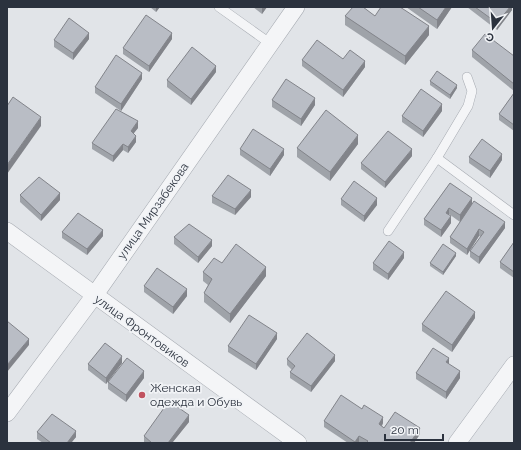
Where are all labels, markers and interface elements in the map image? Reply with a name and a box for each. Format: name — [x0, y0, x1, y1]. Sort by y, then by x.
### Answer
north arrow — [473, 8, 513, 48]
text: С — [484, 30, 496, 44]
street label: улица Мирзабекова — [114, 160, 192, 262]
street label: улица Фронтовиков — [92, 292, 192, 370]
place label: Женская одежда и Обувь — [150, 381, 242, 409]
marker: Женская одежда и Обувь — [137, 390, 147, 400]
scale bar — [385, 416, 443, 442]
text: 20 m — [391, 423, 419, 437]

